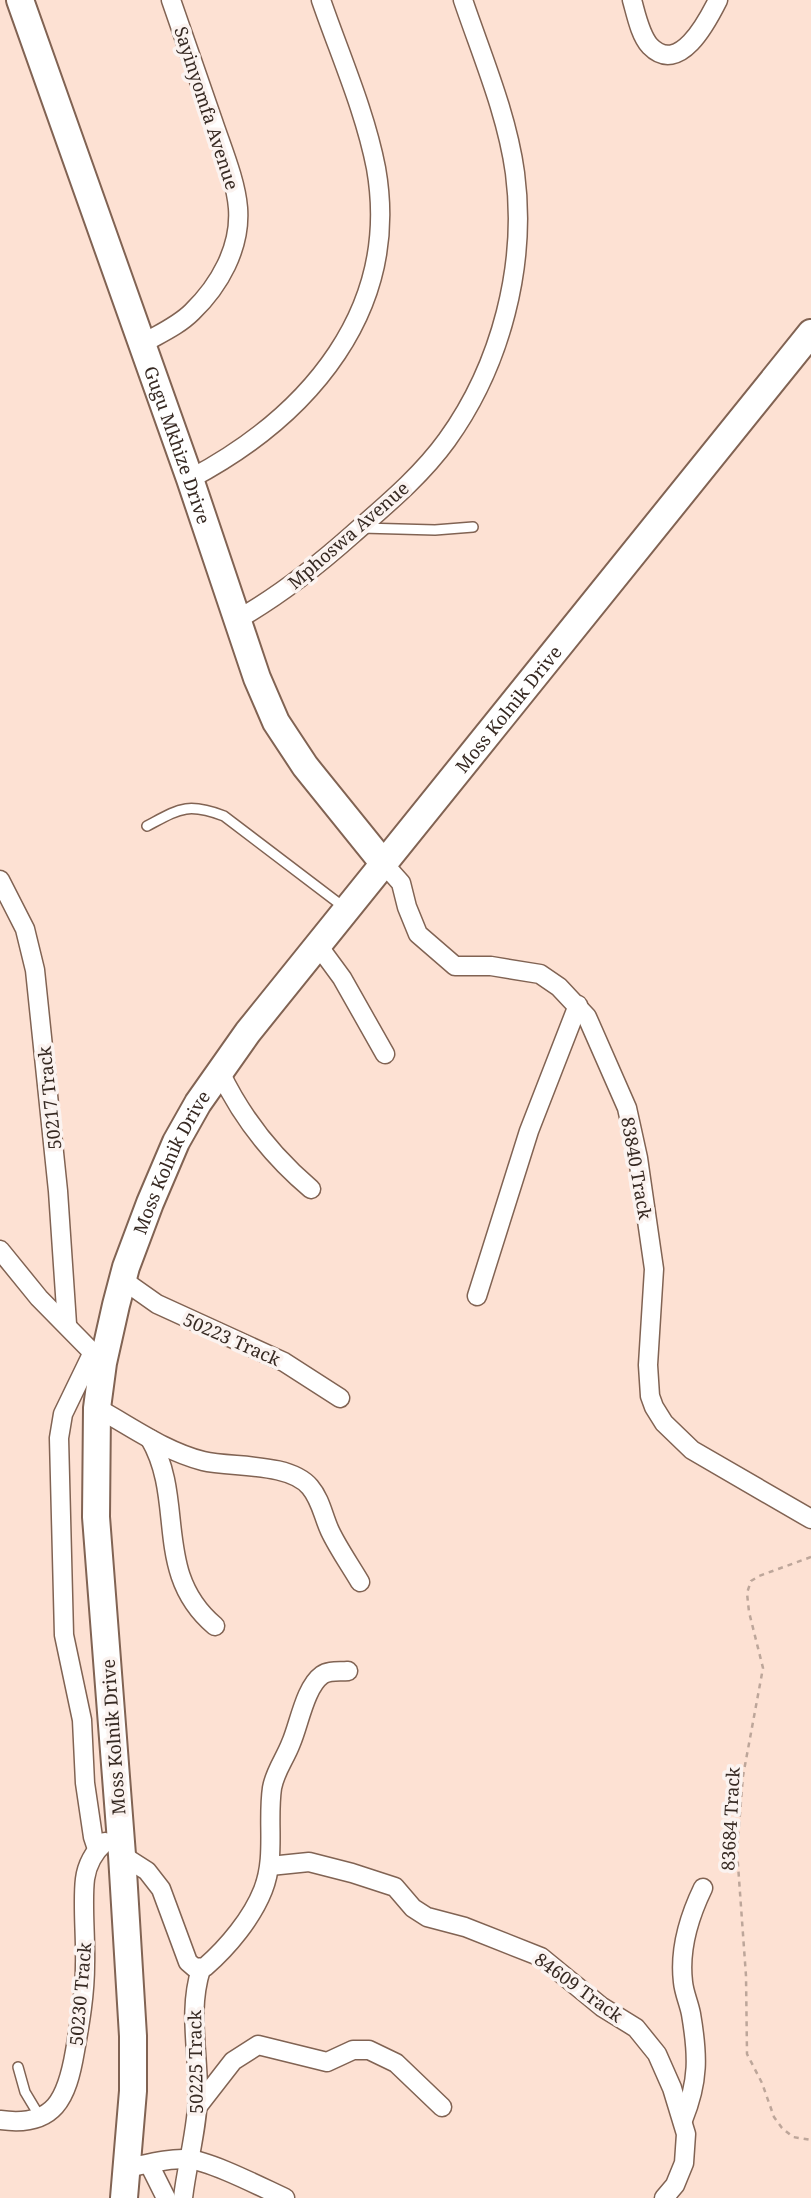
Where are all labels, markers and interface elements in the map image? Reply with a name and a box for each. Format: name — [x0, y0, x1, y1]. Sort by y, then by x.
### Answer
street label: Sayinyomfa Avenue — [169, 23, 245, 193]
street label: Gugu Mkhize Drive — [139, 363, 216, 527]
street label: Mphoswa Avenue — [283, 476, 413, 594]
street label: Moss Kolnik Drive — [450, 640, 567, 777]
street label: 50217 Track — [32, 1045, 66, 1151]
street label: Moss Kolnik Drive — [127, 1085, 215, 1238]
street label: 83840 Track — [616, 1115, 658, 1222]
street label: 50223 Track — [180, 1307, 285, 1371]
street label: Moss Kolnik Drive — [96, 1658, 130, 1816]
street label: 83684 Track — [715, 1766, 745, 1871]
street label: 50230 Track — [64, 1941, 97, 2047]
street label: 84609 Track — [530, 1947, 628, 2027]
street label: 50225 Track — [182, 2010, 208, 2114]

